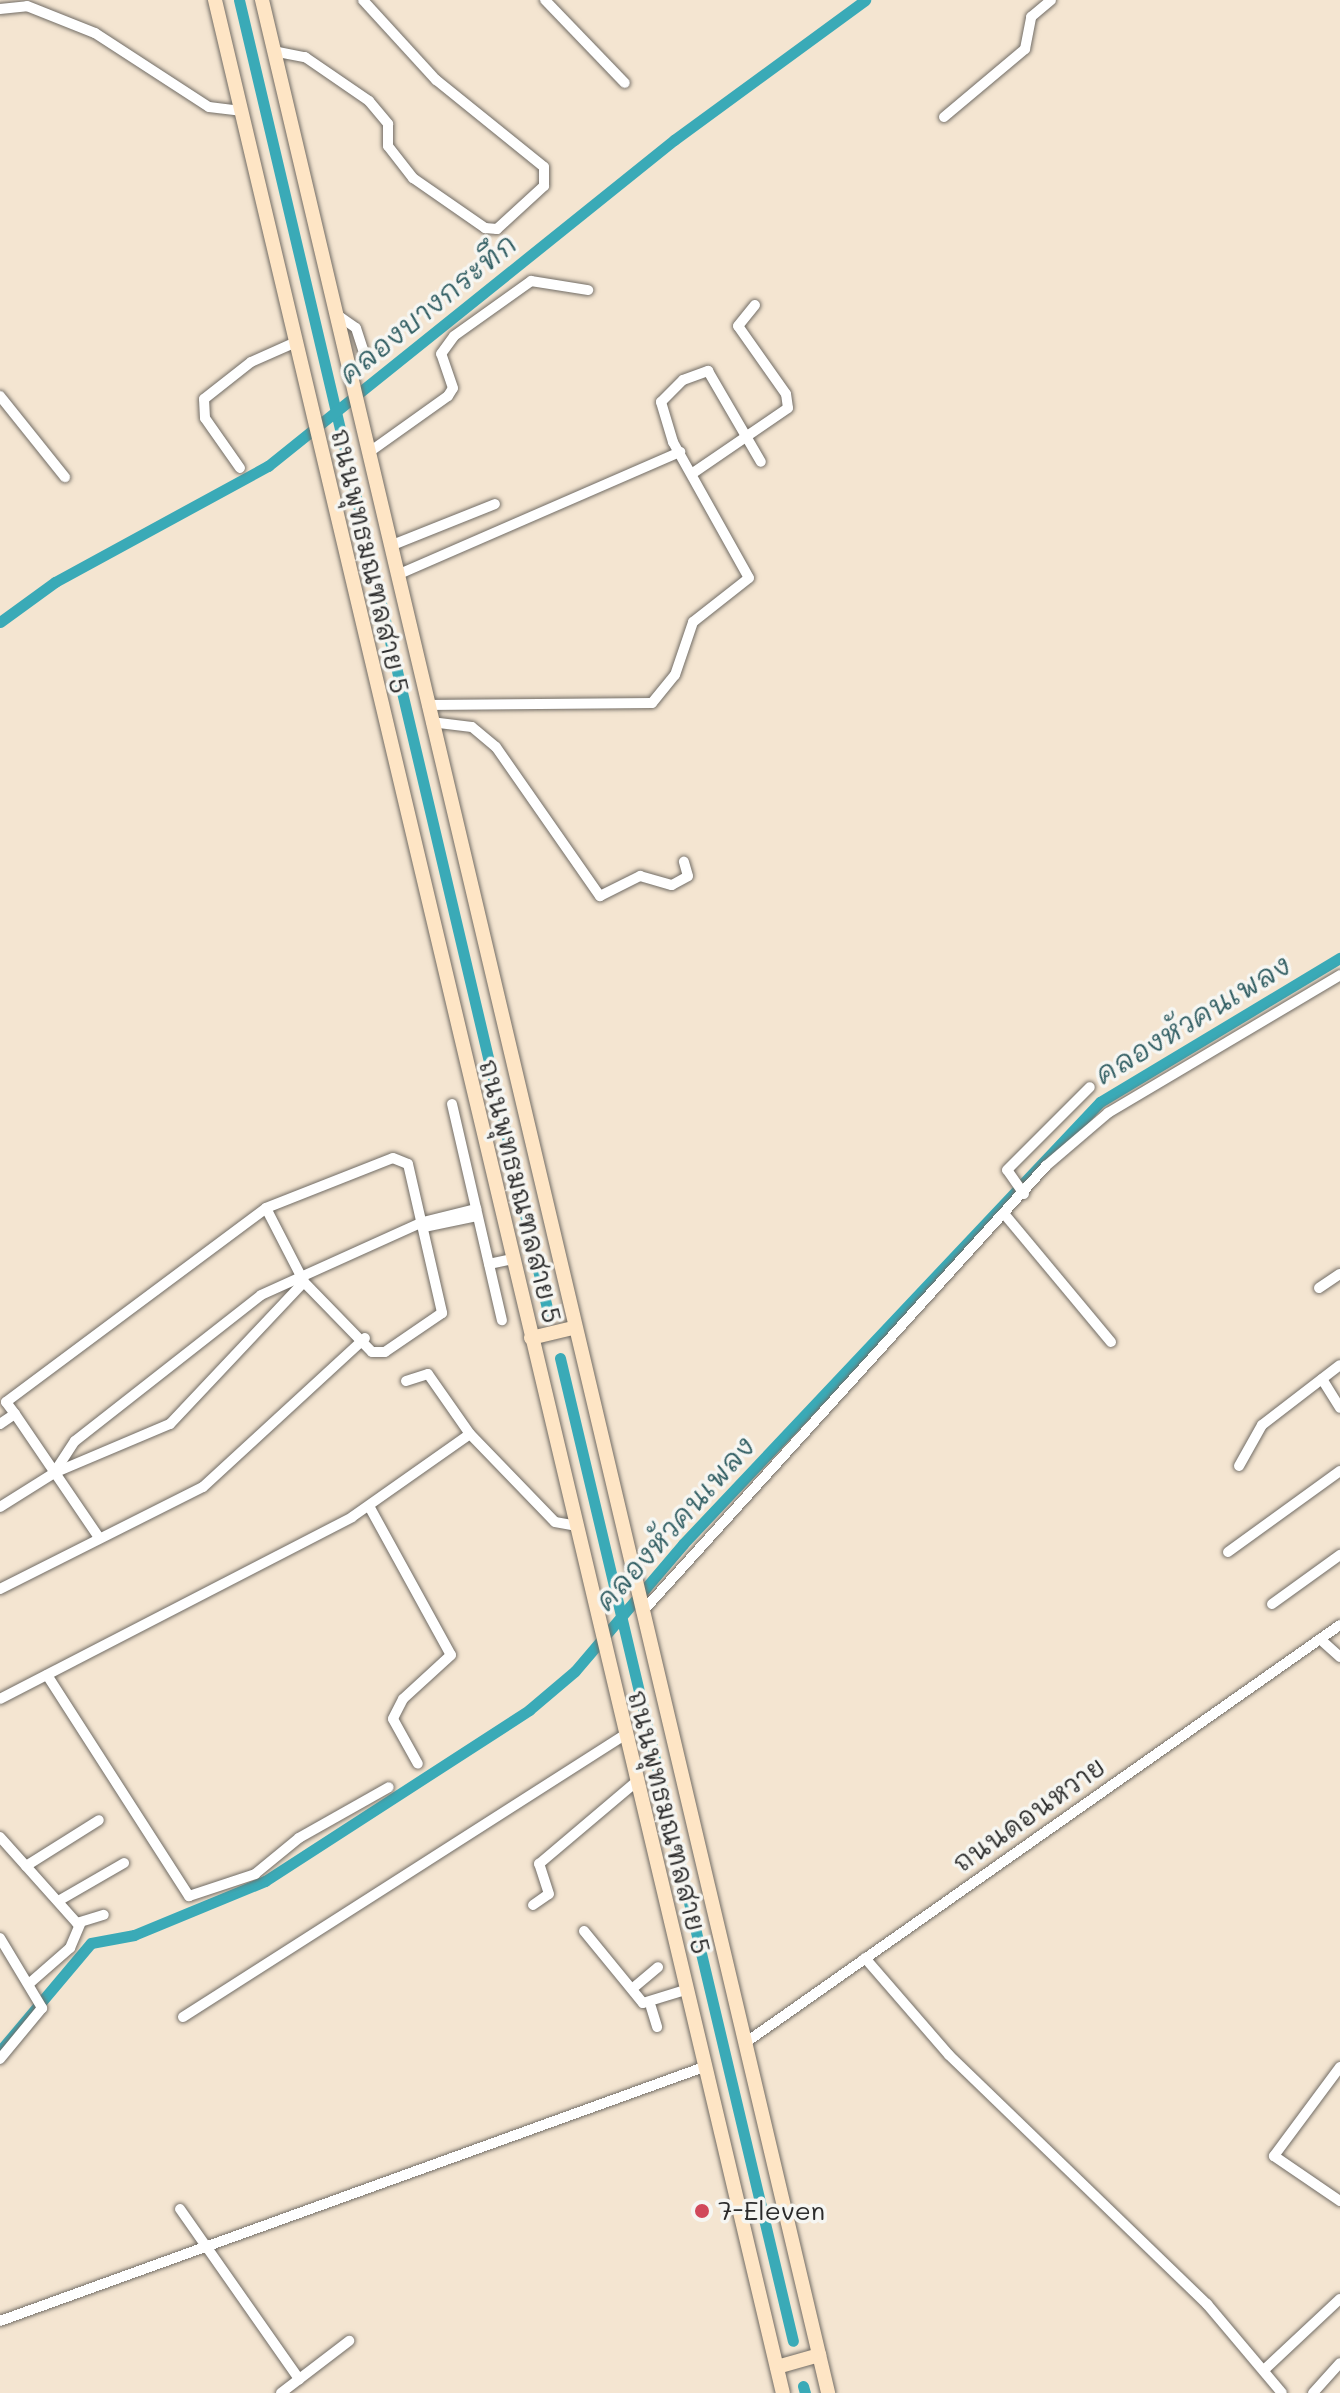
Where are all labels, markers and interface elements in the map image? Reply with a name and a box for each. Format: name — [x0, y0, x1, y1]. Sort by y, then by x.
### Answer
water label: คลองบางกระทึก — [331, 226, 523, 390]
street label: ถนนพุทธมณฑลสาย 5 — [324, 426, 416, 696]
water label: คลองหัวคนเพลง — [1088, 947, 1296, 1091]
street label: ถนนพุทธมณฑลสาย 5 — [472, 1056, 568, 1326]
water label: คลองหัวคนเพลง — [587, 1429, 761, 1617]
street label: ถนนพุทธมณฑลสาย 5 — [621, 1687, 717, 1957]
street label: ถนนดอนหวาย — [947, 1751, 1111, 1879]
place label: 7-Eleven — [718, 2195, 825, 2227]
marker: 7-Eleven — [693, 2202, 711, 2220]

